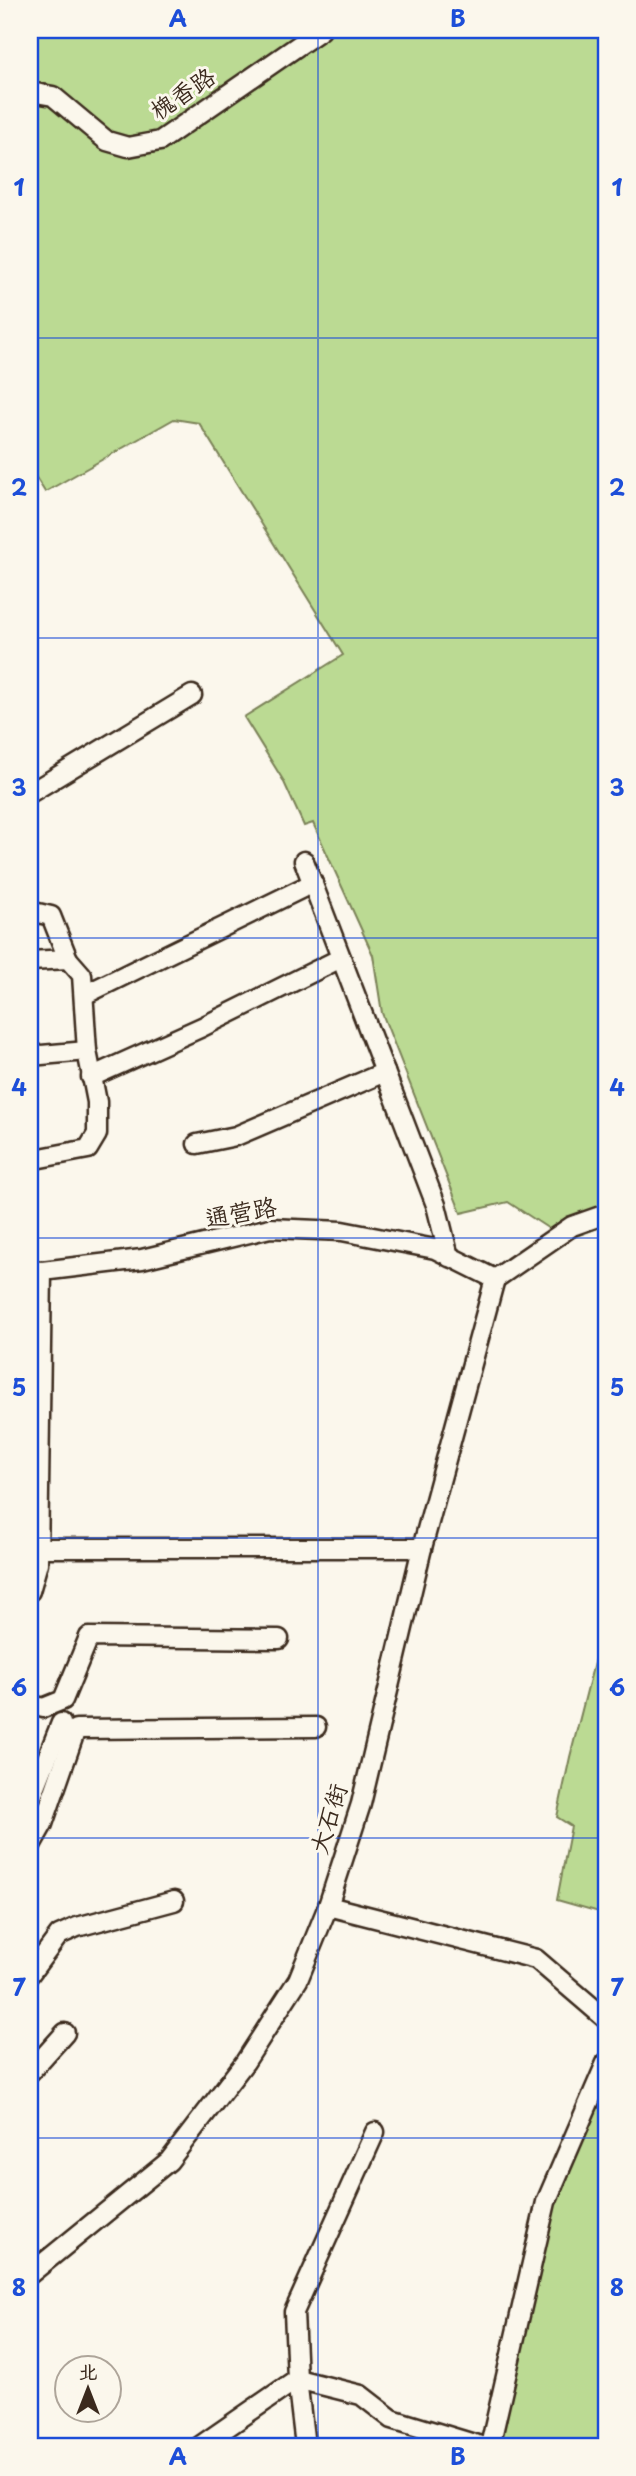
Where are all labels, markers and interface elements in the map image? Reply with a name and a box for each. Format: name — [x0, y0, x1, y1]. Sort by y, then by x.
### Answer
text: A — [169, 0, 187, 35]
text: B — [450, 0, 466, 35]
street label: 槐香路 — [142, 57, 222, 127]
text: 1 — [14, 169, 25, 204]
text: 1 — [612, 169, 623, 204]
text: 2 — [11, 469, 27, 504]
text: 2 — [609, 469, 625, 504]
text: 3 — [11, 769, 27, 804]
text: 3 — [609, 769, 625, 804]
text: 4 — [11, 1069, 27, 1104]
text: 4 — [609, 1069, 625, 1104]
street label: 通营路 — [202, 1187, 279, 1235]
text: 5 — [12, 1369, 26, 1404]
text: 5 — [610, 1369, 624, 1404]
text: 6 — [11, 1669, 27, 1704]
text: 6 — [609, 1669, 625, 1704]
street label: 大石街 — [299, 1779, 355, 1858]
text: 7 — [12, 1969, 26, 2004]
text: 7 — [610, 1969, 624, 2004]
text: 8 — [12, 2269, 26, 2304]
text: 8 — [610, 2269, 624, 2304]
north arrow — [52, 2354, 122, 2424]
text: 北 — [78, 2357, 98, 2385]
text: A — [169, 2438, 187, 2473]
text: B — [450, 2438, 466, 2473]

